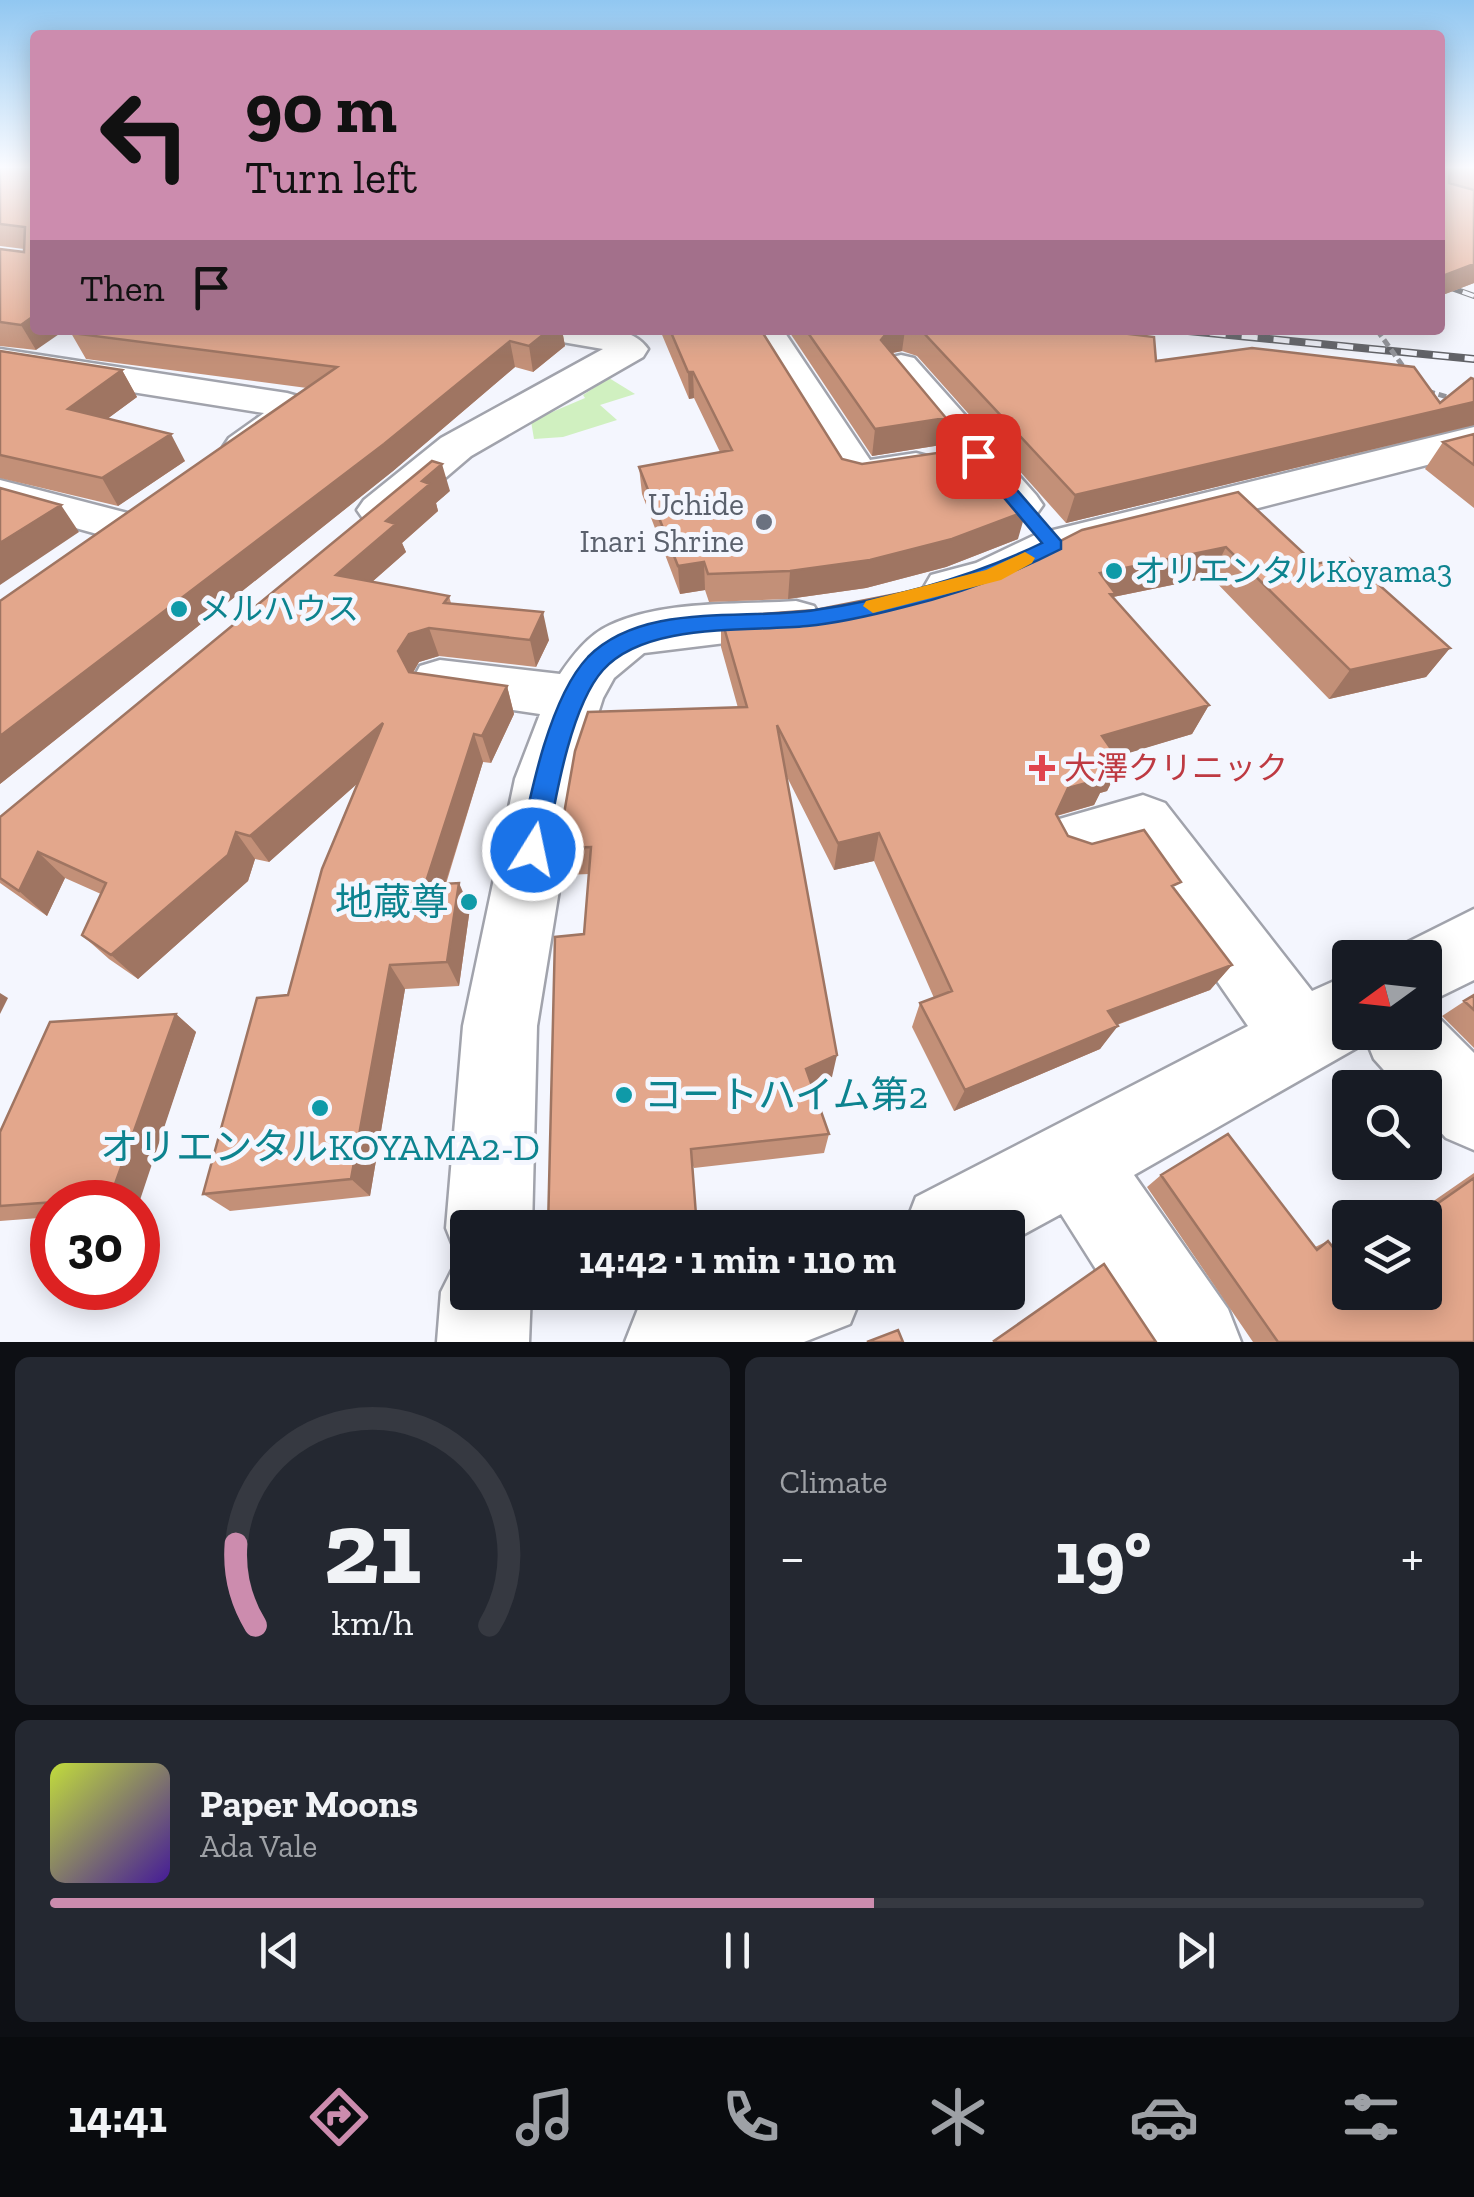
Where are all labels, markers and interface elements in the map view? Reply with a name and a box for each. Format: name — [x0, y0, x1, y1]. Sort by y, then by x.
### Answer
text: 90 m — [245, 66, 397, 150]
icon: left — [80, 70, 210, 200]
text: Turn left — [245, 151, 417, 205]
icon: arrive — [184, 260, 239, 315]
text: Then — [80, 265, 164, 311]
pin — [936, 414, 1021, 499]
icon: arrive — [951, 429, 1006, 484]
place label: Uchide Inari Shrine — [579, 485, 744, 560]
marker: Uchide Inari Shrine — [753, 511, 775, 533]
place label: オリエンタルKoyama3 — [1134, 552, 1452, 590]
marker: オリエンタルKoyama3 — [1103, 560, 1125, 582]
place label: メルハウス — [199, 590, 359, 628]
marker: メルハウス — [168, 598, 190, 620]
place label: 大澤クリニック — [1064, 749, 1288, 787]
marker: 大澤クリニック — [1029, 755, 1055, 781]
position arrow — [481, 798, 585, 902]
place label: 地蔵尊 — [335, 879, 449, 925]
marker: 地蔵尊 — [458, 891, 480, 913]
north arrow — [1332, 940, 1442, 1050]
map controls — [1332, 940, 1442, 1310]
button: search — [1332, 1070, 1442, 1180]
place label: コートハイム第2 — [644, 1072, 928, 1118]
marker: コートハイム第2 — [613, 1084, 635, 1106]
marker: オリエンタルKOYAMA2-D — [309, 1097, 331, 1119]
place label: オリエンタルKOYAMA2-D — [100, 1124, 540, 1170]
speed limit sign: 30 — [30, 1180, 160, 1310]
button: layers — [1332, 1200, 1442, 1310]
text: 14:42 · 1 min · 110 m — [579, 1237, 896, 1283]
text: Climate — [780, 1463, 888, 1501]
text: 21 — [323, 1485, 421, 1610]
text: 19° — [1055, 1512, 1151, 1602]
text: − — [780, 1524, 805, 1590]
text: + — [1401, 1524, 1424, 1590]
text: km/h — [331, 1601, 413, 1644]
text: Paper Moons — [200, 1781, 418, 1827]
text: Ada Vale — [200, 1827, 317, 1865]
icon: previous — [252, 1923, 307, 1978]
icon: pause — [710, 1923, 765, 1978]
icon: next — [1168, 1923, 1223, 1978]
icon: directions — [304, 2082, 374, 2152]
icon: music — [510, 2082, 580, 2152]
icon: phone — [716, 2082, 786, 2152]
icon: climate — [923, 2082, 993, 2152]
icon: car — [1129, 2082, 1199, 2152]
icon: filters — [1336, 2082, 1406, 2152]
text: 14:41 — [68, 2090, 167, 2144]

